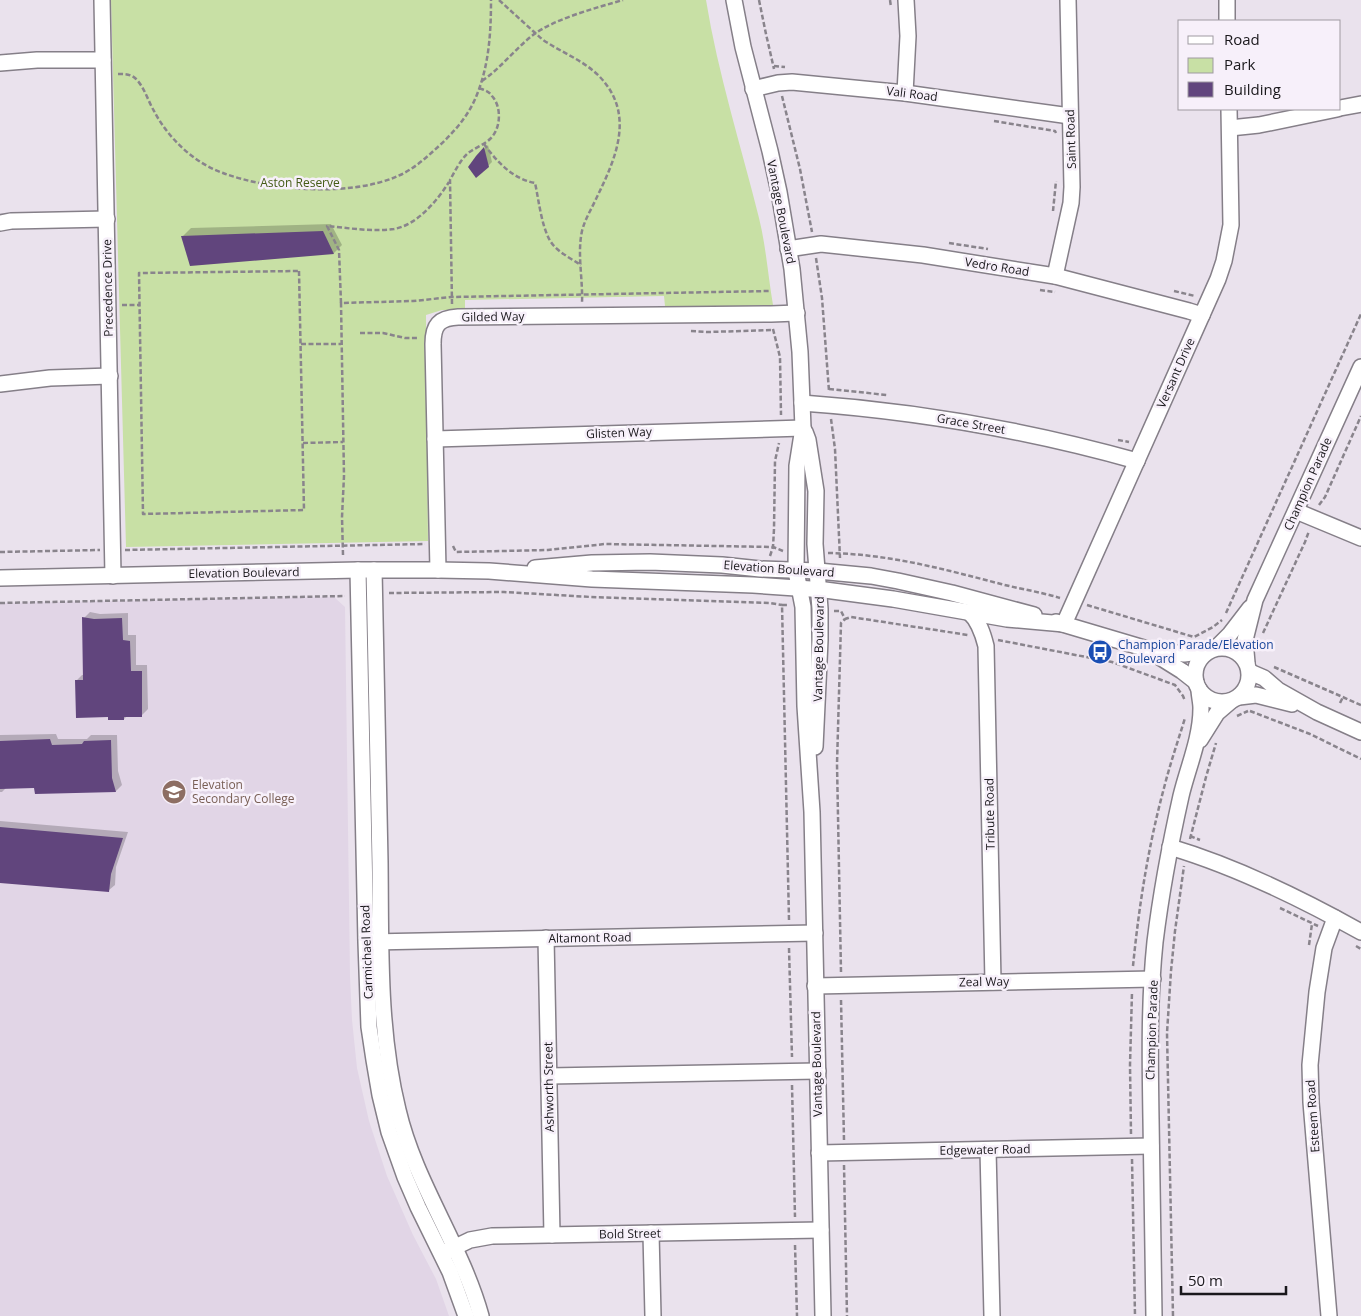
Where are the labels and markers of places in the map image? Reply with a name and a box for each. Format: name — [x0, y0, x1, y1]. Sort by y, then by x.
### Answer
place label: Champion Parade/Elevation Boulevard — [1118, 636, 1274, 667]
bus stop icon: Champion Parade/Elevation Boulevard — [1087, 639, 1113, 665]
place label: Elevation Secondary College — [192, 776, 295, 807]
school or university icon: Elevation Secondary College — [161, 779, 187, 805]

